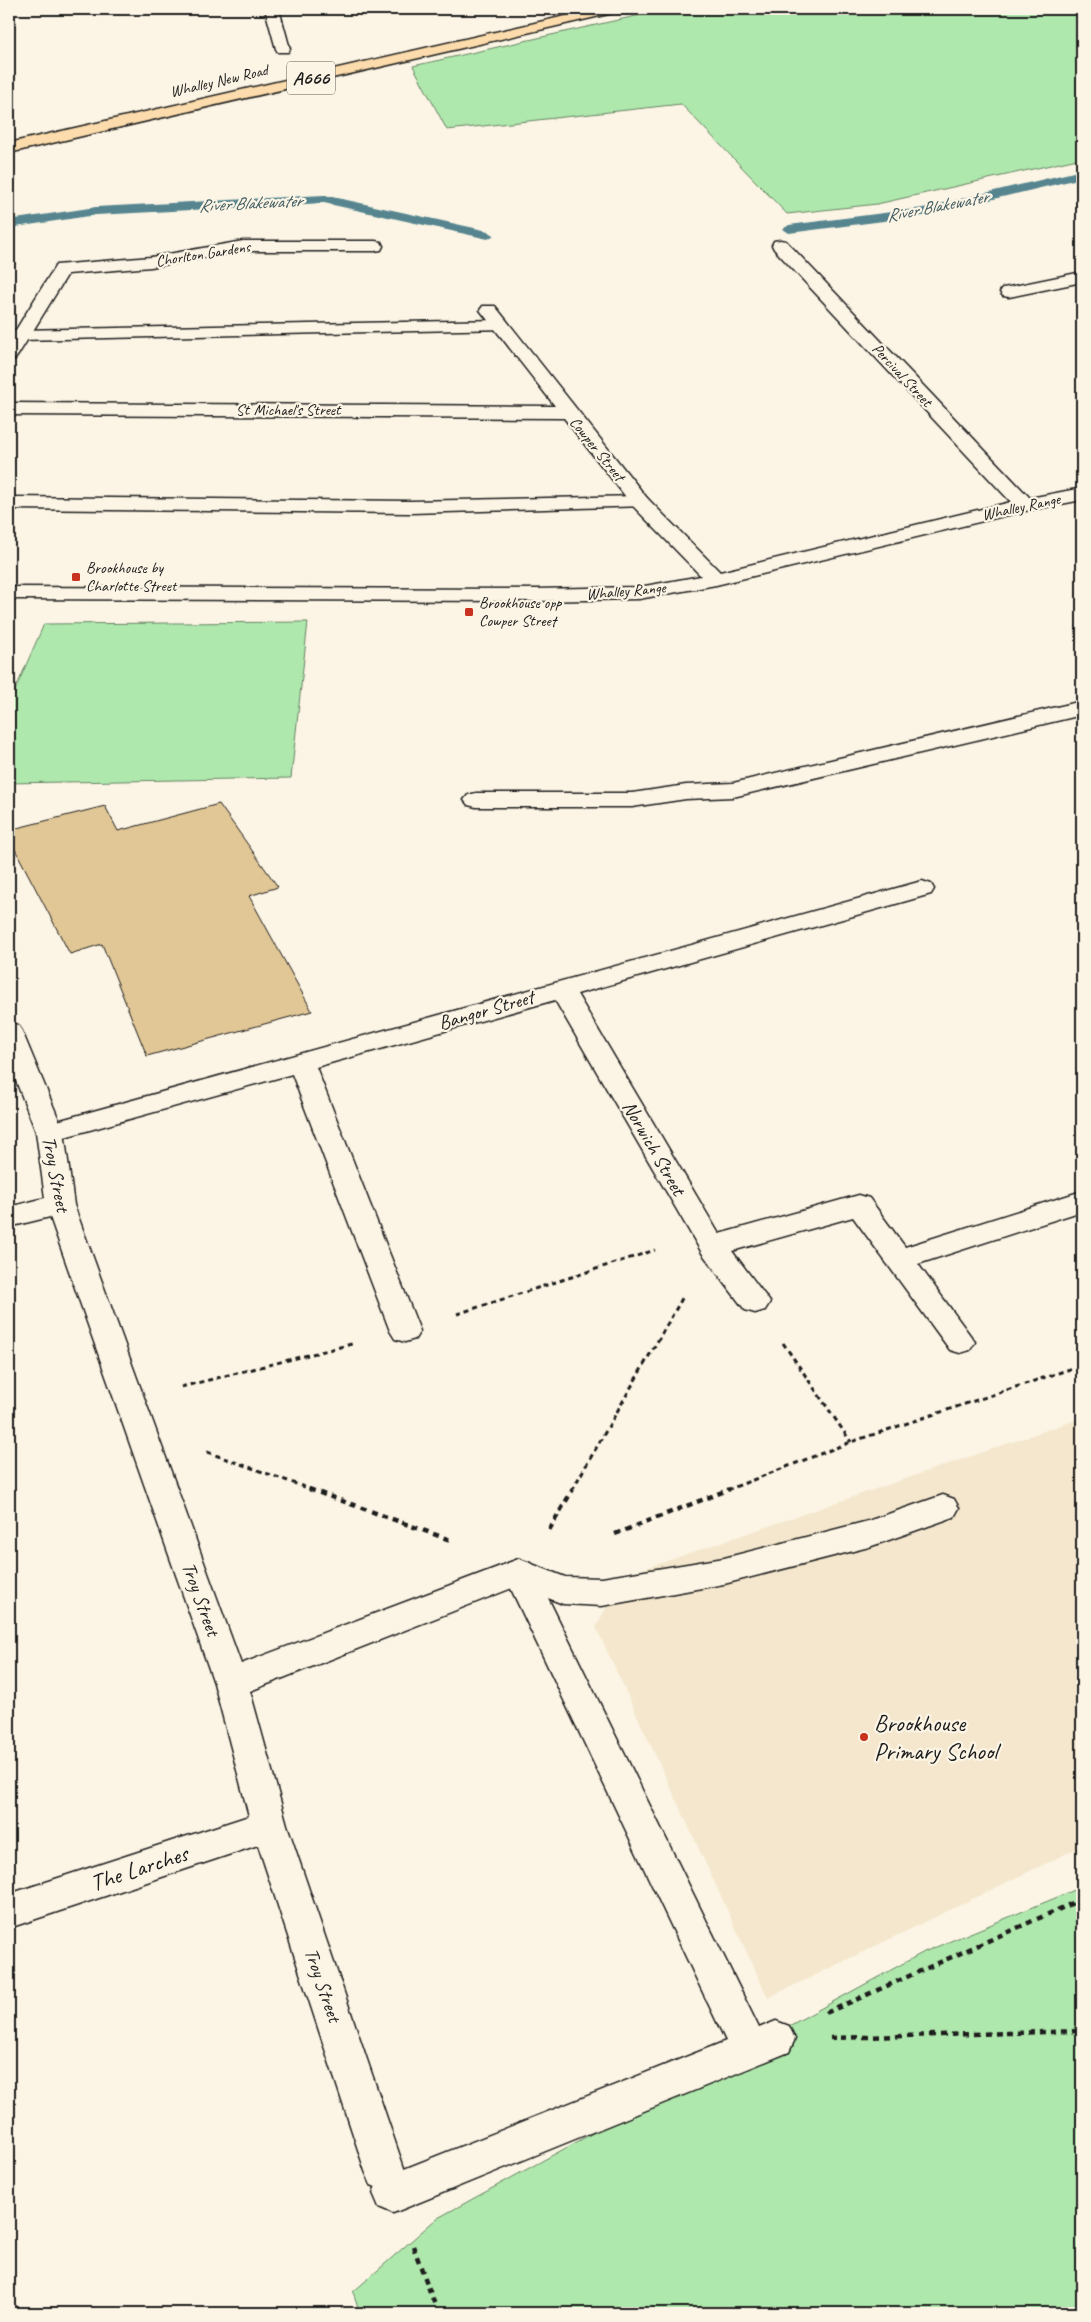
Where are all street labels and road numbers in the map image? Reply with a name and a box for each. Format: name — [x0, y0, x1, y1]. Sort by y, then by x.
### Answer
street label: Whalley New Road — [168, 59, 272, 102]
road number: A666 — [287, 62, 335, 94]
street label: Chorlton Gardens — [154, 236, 253, 271]
street label: Percival Street — [868, 339, 938, 412]
street label: St Michael's Street — [236, 400, 342, 420]
street label: Cowper Street — [565, 413, 631, 487]
street label: Whalley Range — [980, 489, 1064, 525]
street label: Whalley Range — [586, 577, 668, 604]
street label: Bangor Street — [435, 984, 540, 1036]
street label: Norwich Street — [617, 1096, 692, 1202]
street label: Troy Street — [36, 1134, 76, 1216]
street label: Troy Street — [176, 1559, 227, 1642]
street label: The Larches — [86, 1838, 193, 1898]
street label: Troy Street — [299, 1945, 348, 2028]

